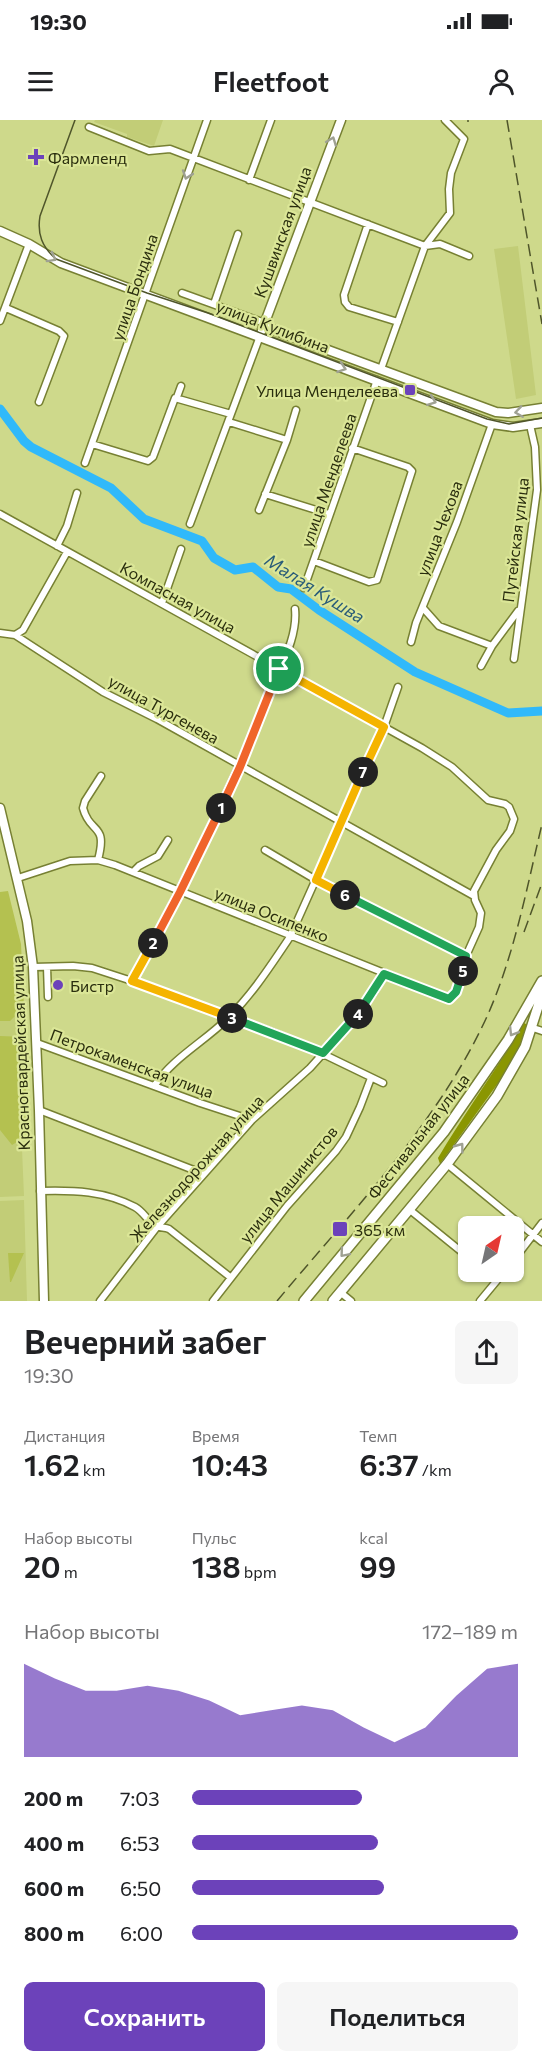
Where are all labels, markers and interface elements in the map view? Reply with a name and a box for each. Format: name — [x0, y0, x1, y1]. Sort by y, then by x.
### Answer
text: 19:30 — [30, 8, 87, 35]
icon: menu — [24, 65, 57, 98]
text: Fleetfoot — [213, 65, 329, 98]
icon: person — [485, 65, 518, 98]
one-way arrow — [325, 136, 337, 147]
place label: Фармленд — [48, 148, 127, 167]
marker: Фармленд — [29, 150, 43, 164]
street label: Кушвинская улица — [249, 164, 315, 300]
one-way arrow — [182, 169, 195, 180]
street label: улица Бондина — [107, 231, 161, 343]
one-way arrow — [45, 251, 56, 262]
street label: улица Кулибина — [214, 296, 332, 356]
one-way arrow — [336, 360, 347, 373]
place label: Улица Менделеева — [256, 381, 398, 400]
marker: Улица Менделеева — [403, 383, 417, 397]
one-way arrow — [426, 394, 437, 406]
one-way arrow — [515, 405, 524, 417]
street label: улица Менделеева — [296, 411, 360, 549]
street label: Путейская улица — [498, 477, 532, 603]
street label: улица Чехова — [412, 478, 466, 578]
water label: Малая Кушва — [261, 549, 369, 627]
street label: Компасная улица — [117, 557, 239, 637]
pin — [253, 643, 304, 694]
icon: arrive — [262, 652, 295, 685]
street label: улица Тургенева — [105, 671, 223, 747]
pin: 7 — [348, 757, 378, 787]
text: 7 — [359, 762, 367, 781]
pin: 1 — [206, 793, 236, 823]
text: 1 — [217, 798, 225, 817]
pin: 6 — [330, 880, 360, 910]
street label: улица Осипенко — [212, 882, 332, 946]
text: 6 — [340, 885, 350, 904]
pin: 2 — [138, 928, 168, 958]
text: 2 — [148, 933, 158, 952]
street label: Красногвардейская улица — [7, 955, 33, 1151]
pin: 5 — [448, 956, 478, 986]
text: 5 — [458, 961, 468, 980]
place label: Бистр — [70, 976, 114, 995]
marker: Бистр — [51, 978, 65, 992]
pin: 4 — [343, 999, 373, 1029]
pin: 3 — [217, 1003, 247, 1033]
text: 4 — [353, 1004, 363, 1023]
text: 3 — [227, 1008, 237, 1027]
street label: Петрокаменская улица — [48, 1025, 216, 1101]
one-way arrow — [509, 1025, 520, 1036]
street label: Фестивальная улица — [363, 1070, 473, 1202]
street label: Железнодорожная улица — [125, 1091, 267, 1245]
street label: улица Машинистов — [235, 1122, 341, 1246]
one-way arrow — [452, 1143, 463, 1154]
north arrow — [458, 1216, 524, 1282]
map controls — [458, 1216, 524, 1282]
marker: 365 км — [331, 1220, 349, 1238]
place label: 365 км — [354, 1220, 405, 1239]
one-way arrow — [340, 1246, 351, 1257]
text: Вечерний забег — [24, 1320, 267, 1361]
button: share — [455, 1321, 518, 1384]
text: 19:30 — [24, 1363, 74, 1387]
text: Дистанция — [24, 1426, 105, 1445]
text: Время — [192, 1426, 240, 1445]
text: Темп — [359, 1426, 397, 1445]
text: 1.62 — [24, 1445, 80, 1482]
text: 10:43 — [192, 1445, 268, 1482]
text: 6:37 — [359, 1445, 419, 1482]
text: km — [80, 1460, 105, 1479]
text: /km — [419, 1460, 452, 1479]
text: Набор высоты — [24, 1528, 133, 1547]
text: Пульс — [192, 1528, 237, 1547]
text: kcal — [359, 1528, 388, 1547]
text: 20 — [24, 1547, 61, 1584]
text: 138 — [192, 1547, 241, 1584]
text: 99 — [359, 1547, 396, 1584]
text: m — [61, 1562, 78, 1581]
text: bpm — [241, 1562, 277, 1581]
text: Набор высоты — [24, 1619, 160, 1643]
text: 172–189 m — [422, 1619, 518, 1643]
text: 200 m — [24, 1786, 83, 1810]
text: 7:03 — [120, 1786, 160, 1810]
text: 400 m — [24, 1831, 84, 1855]
text: 6:53 — [120, 1831, 160, 1855]
text: 600 m — [24, 1876, 84, 1900]
text: 6:50 — [120, 1876, 161, 1900]
text: 800 m — [24, 1921, 84, 1945]
text: 6:00 — [120, 1921, 163, 1945]
button: Сохранить — [24, 1982, 265, 2051]
button: Поделиться — [277, 1982, 518, 2051]

